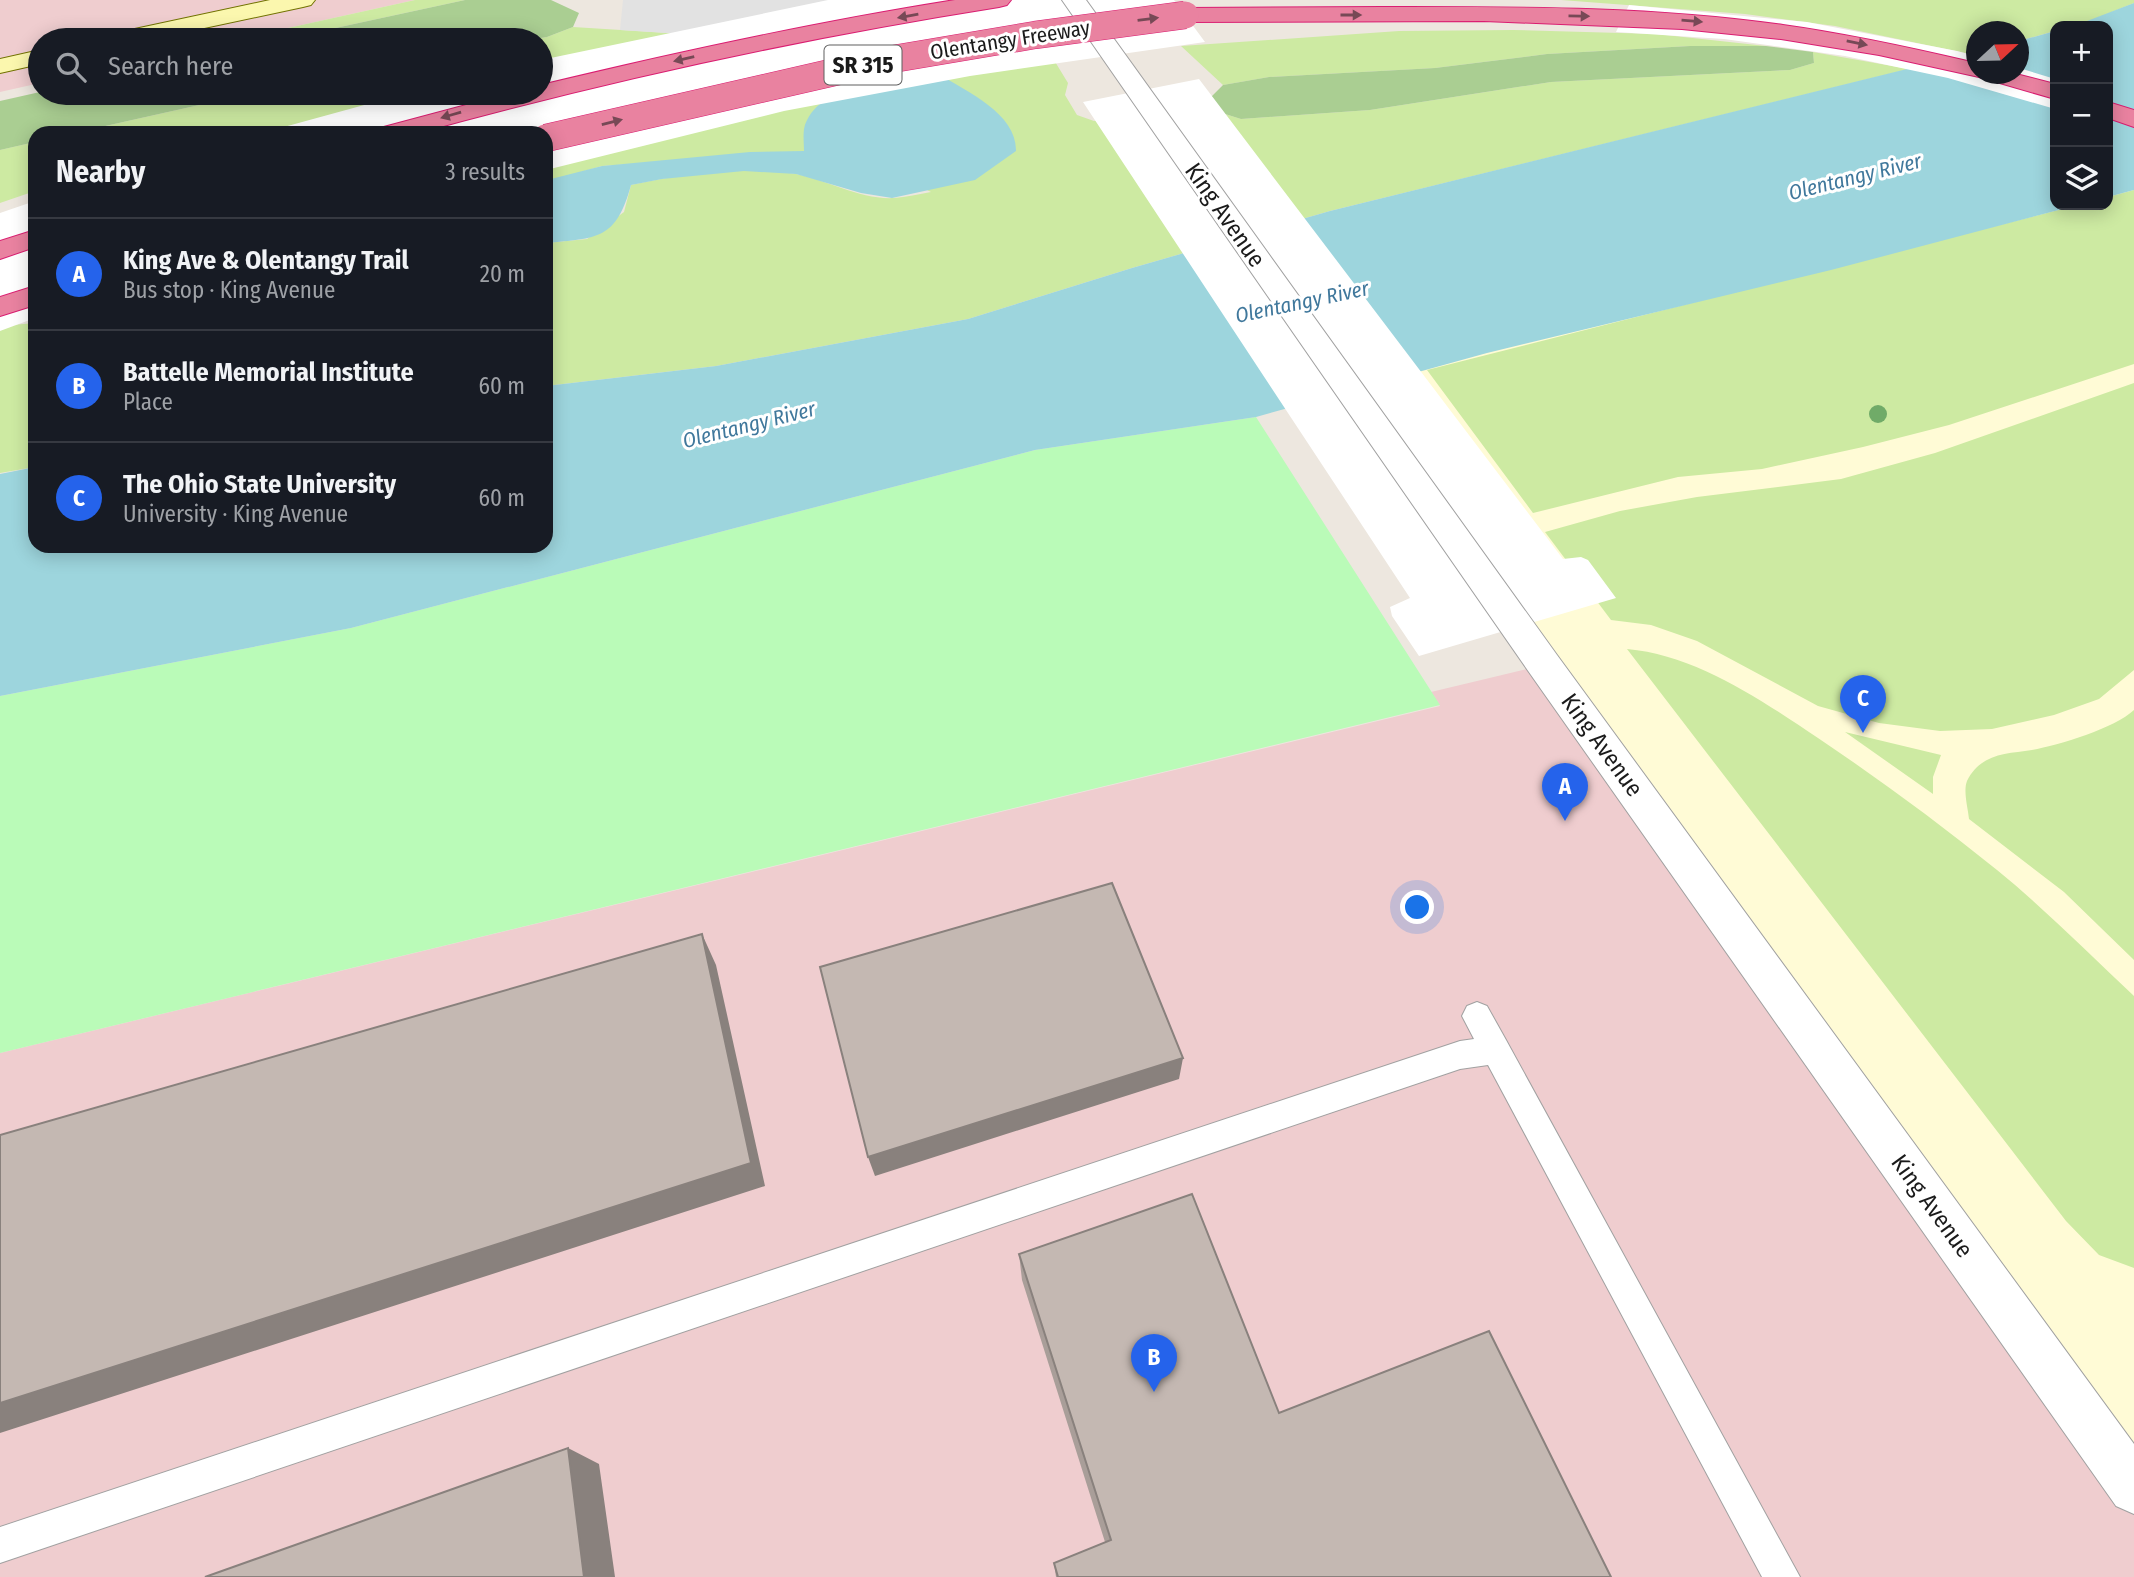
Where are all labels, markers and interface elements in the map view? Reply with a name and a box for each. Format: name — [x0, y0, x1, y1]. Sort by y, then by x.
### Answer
one-way arrow — [1341, 9, 1363, 21]
one-way arrow — [897, 10, 919, 21]
one-way arrow — [1568, 10, 1590, 21]
street label: Olentangy Freeway — [928, 14, 1092, 65]
one-way arrow — [1137, 14, 1159, 25]
one-way arrow — [1681, 16, 1703, 27]
north arrow — [1966, 21, 2029, 84]
map controls — [2050, 21, 2113, 210]
button: + — [2050, 21, 2113, 84]
search box — [28, 28, 553, 105]
one-way arrow — [1846, 37, 1868, 48]
road number: SR 315 — [824, 46, 902, 85]
icon: search — [52, 48, 90, 86]
text: Search here — [108, 51, 233, 82]
one-way arrow — [673, 54, 695, 65]
button: − — [2050, 84, 2113, 147]
one-way arrow — [440, 111, 461, 121]
one-way arrow — [601, 116, 623, 127]
button: layers — [2050, 147, 2113, 210]
water label: Olentangy River — [1786, 148, 1925, 206]
text: Nearby — [56, 154, 145, 190]
text: 3 results — [445, 158, 525, 186]
street label: King Avenue — [1179, 158, 1271, 272]
text: King Ave & Olentangy Trail — [123, 245, 409, 276]
text: A — [73, 260, 85, 288]
text: 20 m — [480, 260, 525, 288]
water label: Olentangy River — [1233, 275, 1372, 329]
text: Bus stop · King Avenue — [123, 276, 335, 304]
text: Battelle Memorial Institute — [123, 357, 414, 388]
text: B — [73, 372, 85, 400]
text: 60 m — [479, 372, 525, 400]
text: Place — [123, 388, 173, 416]
water label: Olentangy River — [680, 396, 819, 454]
text: The Ohio State University — [123, 469, 396, 500]
text: C — [73, 484, 85, 512]
text: 60 m — [479, 484, 525, 512]
text: University · King Avenue — [123, 500, 348, 528]
pin: C — [1840, 675, 1886, 733]
street label: King Avenue — [1555, 688, 1649, 802]
pin: A — [1542, 763, 1588, 821]
your location — [1400, 890, 1434, 924]
street label: King Avenue — [1885, 1149, 1979, 1263]
pin: B — [1131, 1334, 1177, 1392]

